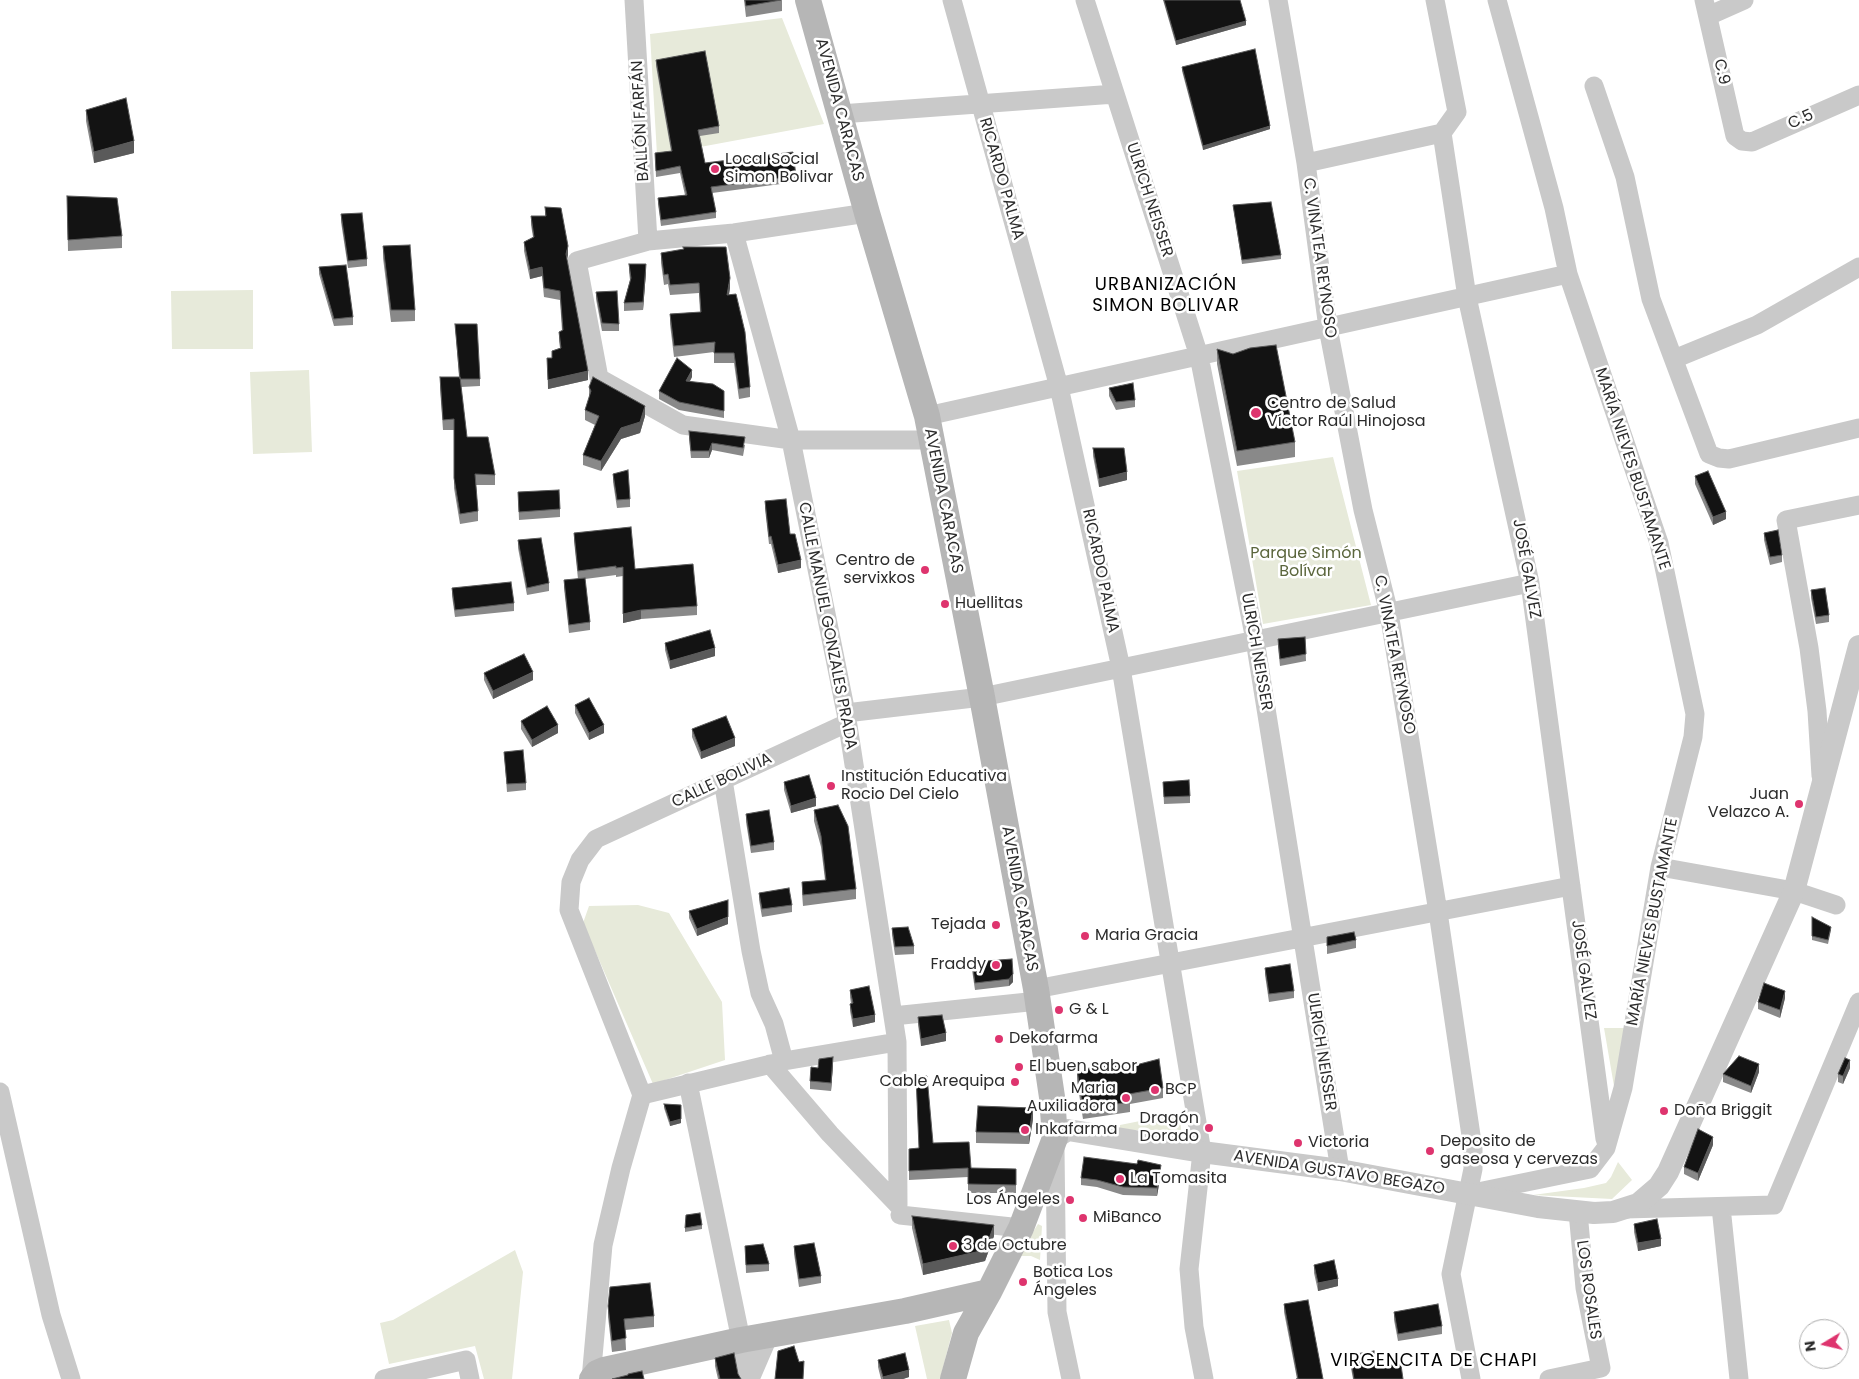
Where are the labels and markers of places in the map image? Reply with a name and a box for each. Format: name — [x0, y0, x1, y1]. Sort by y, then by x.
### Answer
place label: Local Social Simon Bolivar — [725, 150, 833, 188]
marker: Local Social Simon Bolivar — [709, 163, 721, 175]
place label: Centro de Salud Víctor Raúl Hinojosa — [1267, 394, 1426, 432]
marker: Centro de Salud Víctor Raúl Hinojosa — [1249, 406, 1263, 420]
place label: Centro de servixkos — [835, 551, 915, 589]
marker: Centro de servixkos — [919, 564, 931, 576]
place label: Huellitas — [955, 594, 1023, 614]
marker: Huellitas — [939, 598, 951, 610]
place label: Institución Educativa Rocio Del Cielo — [841, 767, 1007, 805]
marker: Institución Educativa Rocio Del Cielo — [825, 780, 837, 792]
place label: Juan Velazco A. — [1708, 785, 1789, 823]
marker: Juan Velazco A. — [1793, 798, 1805, 810]
place label: Tejada — [931, 915, 986, 935]
marker: Tejada — [990, 919, 1002, 931]
place label: Maria Gracia — [1095, 926, 1198, 946]
marker: Maria Gracia — [1079, 930, 1091, 942]
place label: Fraddy — [931, 955, 986, 975]
marker: Fraddy — [990, 959, 1002, 971]
place label: G & L — [1069, 1000, 1109, 1020]
marker: G & L — [1053, 1004, 1065, 1016]
place label: Dekofarma — [1009, 1029, 1098, 1049]
marker: Dekofarma — [993, 1033, 1005, 1045]
place label: El buen sabor — [1029, 1057, 1137, 1077]
marker: El buen sabor — [1013, 1061, 1025, 1073]
place label: Cable Arequipa — [880, 1072, 1005, 1092]
marker: Cable Arequipa — [1009, 1076, 1021, 1088]
place label: Maria Auxiliadora — [1027, 1079, 1116, 1117]
place label: BCP — [1165, 1080, 1196, 1100]
marker: BCP — [1149, 1084, 1161, 1096]
marker: Maria Auxiliadora — [1120, 1092, 1132, 1104]
place label: Doña Briggit — [1674, 1101, 1772, 1121]
marker: Doña Briggit — [1658, 1105, 1670, 1117]
place label: Dragón Dorado — [1140, 1109, 1199, 1147]
place label: Inkafarma — [1035, 1120, 1118, 1140]
marker: Dragón Dorado — [1203, 1122, 1215, 1134]
marker: Inkafarma — [1019, 1124, 1031, 1136]
place label: Deposito de gaseosa y cervezas — [1440, 1132, 1598, 1170]
place label: Victoria — [1308, 1133, 1369, 1153]
marker: Victoria — [1292, 1137, 1304, 1149]
marker: Deposito de gaseosa y cervezas — [1424, 1145, 1436, 1157]
place label: La Tomasita — [1130, 1169, 1227, 1189]
marker: La Tomasita — [1114, 1173, 1126, 1185]
place label: Los Ángeles — [966, 1190, 1060, 1210]
marker: Los Ángeles — [1064, 1194, 1076, 1206]
place label: MiBanco — [1093, 1208, 1162, 1228]
marker: MiBanco — [1077, 1212, 1089, 1224]
place label: 3 de Octubre — [963, 1236, 1067, 1256]
marker: 3 de Octubre — [947, 1240, 959, 1252]
place label: Botica Los Ángeles — [1033, 1263, 1113, 1301]
marker: Botica Los Ángeles — [1017, 1276, 1029, 1288]

